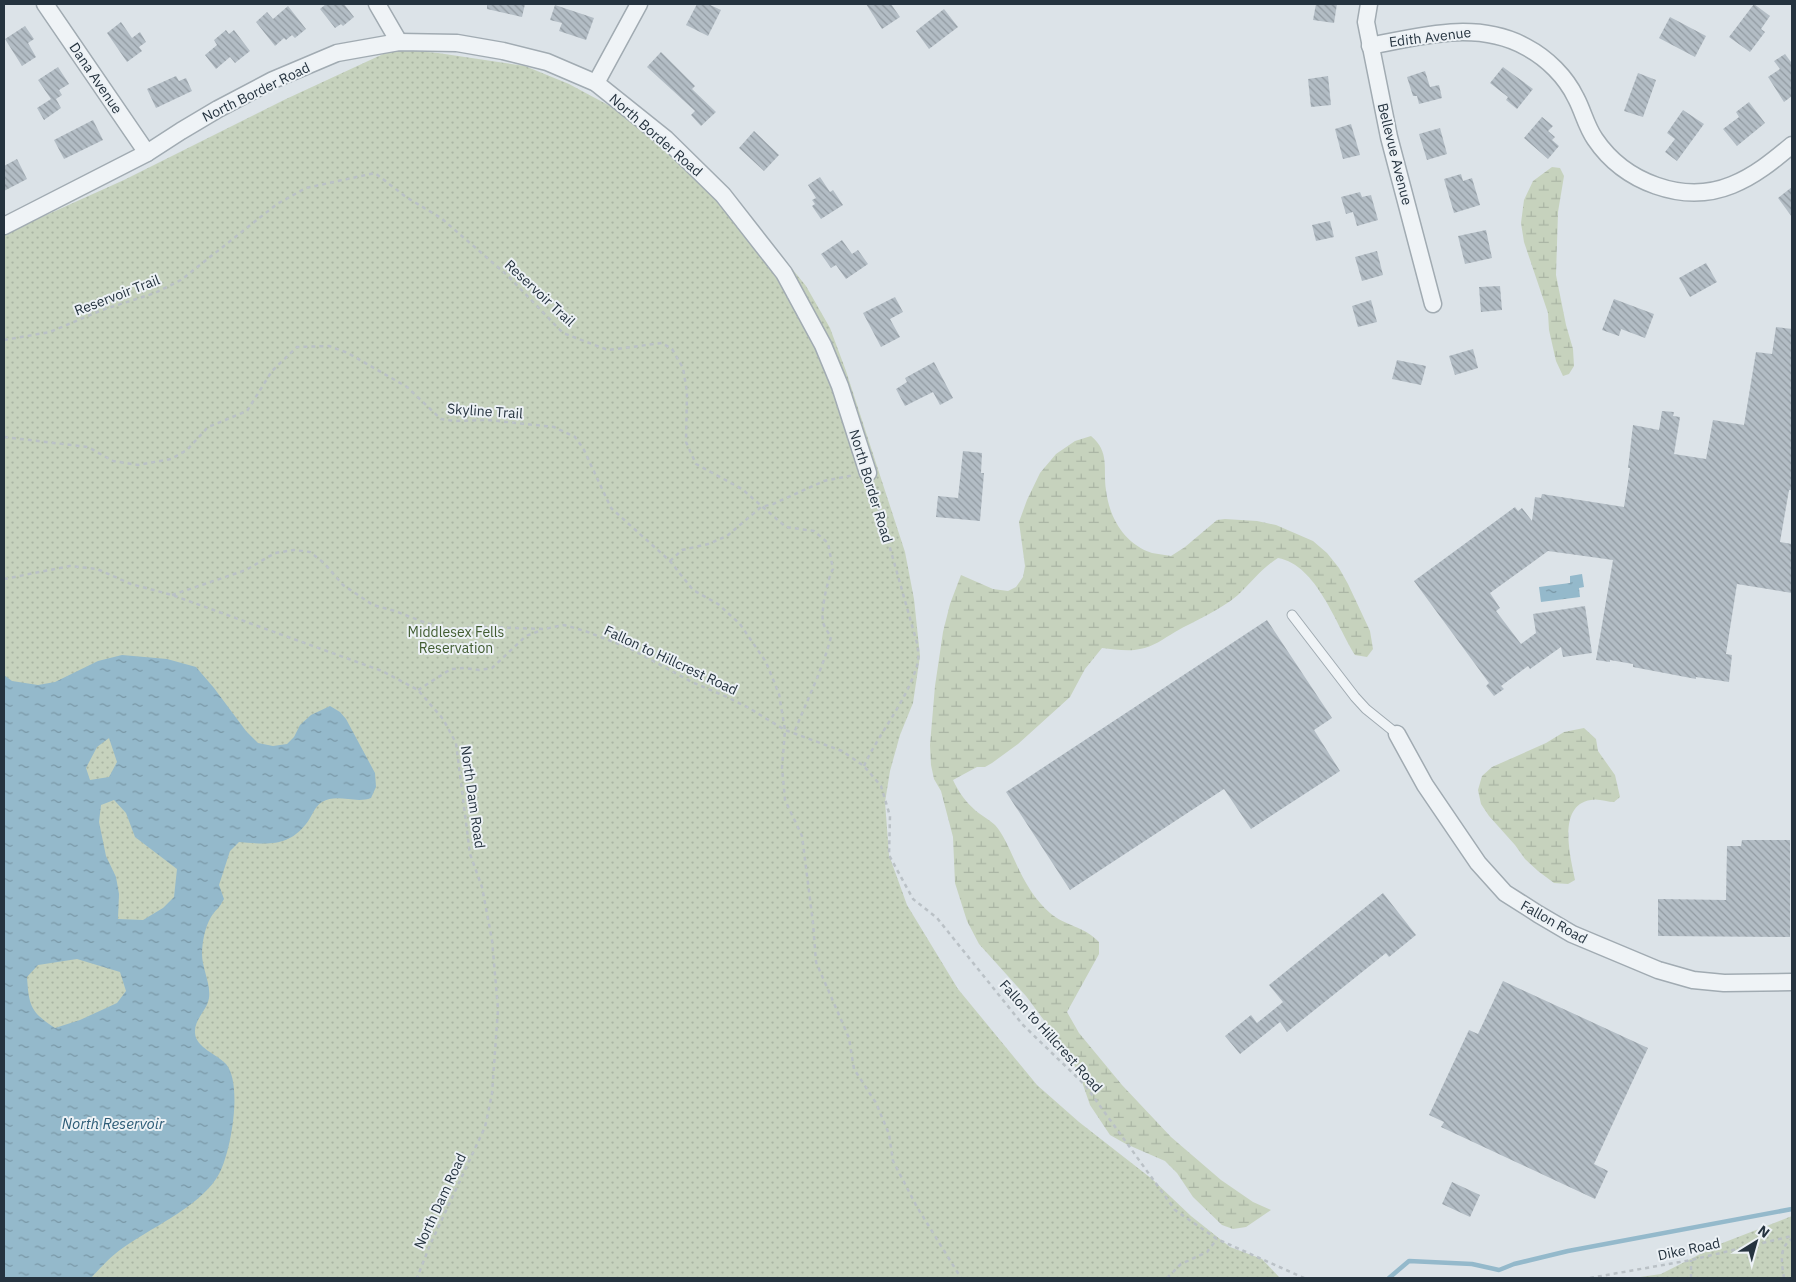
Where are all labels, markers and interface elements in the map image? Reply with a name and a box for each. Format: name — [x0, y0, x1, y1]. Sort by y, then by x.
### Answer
street label: Edith Avenue — [1388, 23, 1472, 51]
street label: Dana Avenue — [66, 39, 127, 117]
street label: North Border Road — [199, 58, 313, 126]
street label: North Border Road — [606, 90, 706, 180]
street label: Bellevue Avenue — [1374, 101, 1416, 207]
street label: Reservoir Trail — [501, 256, 579, 330]
street label: Reservoir Trail — [72, 270, 162, 320]
street label: Skyline Trail — [446, 399, 524, 423]
street label: North Border Road — [845, 427, 897, 545]
street label: Fallon to Hillcrest Road — [601, 621, 741, 699]
park label: Middlesex Fells Reservation — [408, 623, 505, 657]
street label: North Dam Road — [457, 744, 489, 850]
street label: Fallon Road — [1517, 896, 1591, 948]
street label: Fallon to Hillcrest Road — [996, 976, 1106, 1096]
water label: North Reservoir — [62, 1114, 165, 1133]
street label: North Dam Road — [410, 1150, 470, 1252]
north arrow — [1731, 1217, 1781, 1267]
text: N — [1754, 1221, 1773, 1242]
street label: Dike Road — [1656, 1234, 1722, 1264]

